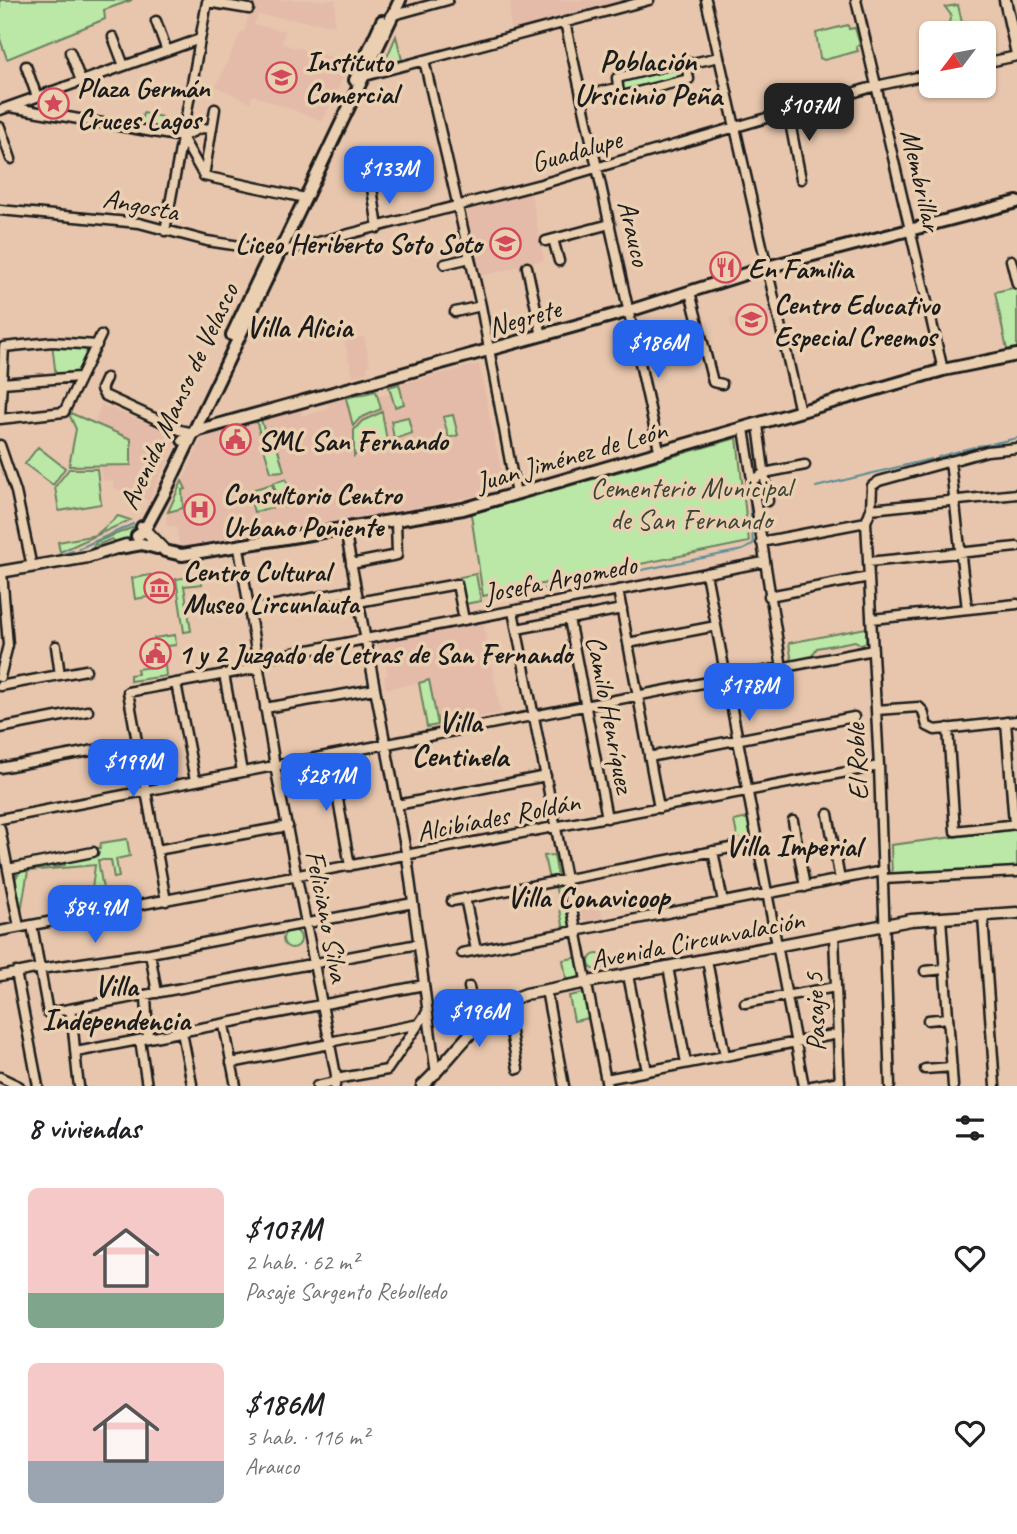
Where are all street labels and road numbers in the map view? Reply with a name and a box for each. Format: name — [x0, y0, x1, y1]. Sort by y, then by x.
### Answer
street label: Guadalupe — [527, 120, 627, 180]
street label: Membrillar — [893, 126, 951, 236]
street label: Angosta — [100, 180, 183, 229]
street label: Arauco — [610, 197, 659, 271]
street label: Avenida Manso de Velasco — [111, 276, 247, 515]
street label: Negrete — [484, 290, 566, 344]
street label: Juan Jiménez de León — [470, 411, 672, 500]
street label: Josefa Argomedo — [479, 546, 641, 611]
street label: Camilo Henríquez — [578, 633, 643, 798]
street label: El Roble — [837, 721, 876, 801]
street label: Alcibíades Roldán — [414, 783, 584, 849]
street label: Feliciano Silva — [298, 847, 358, 987]
street label: Avenida Circunvalación — [587, 901, 808, 977]
street label: Pasaje 5 — [796, 970, 833, 1052]

